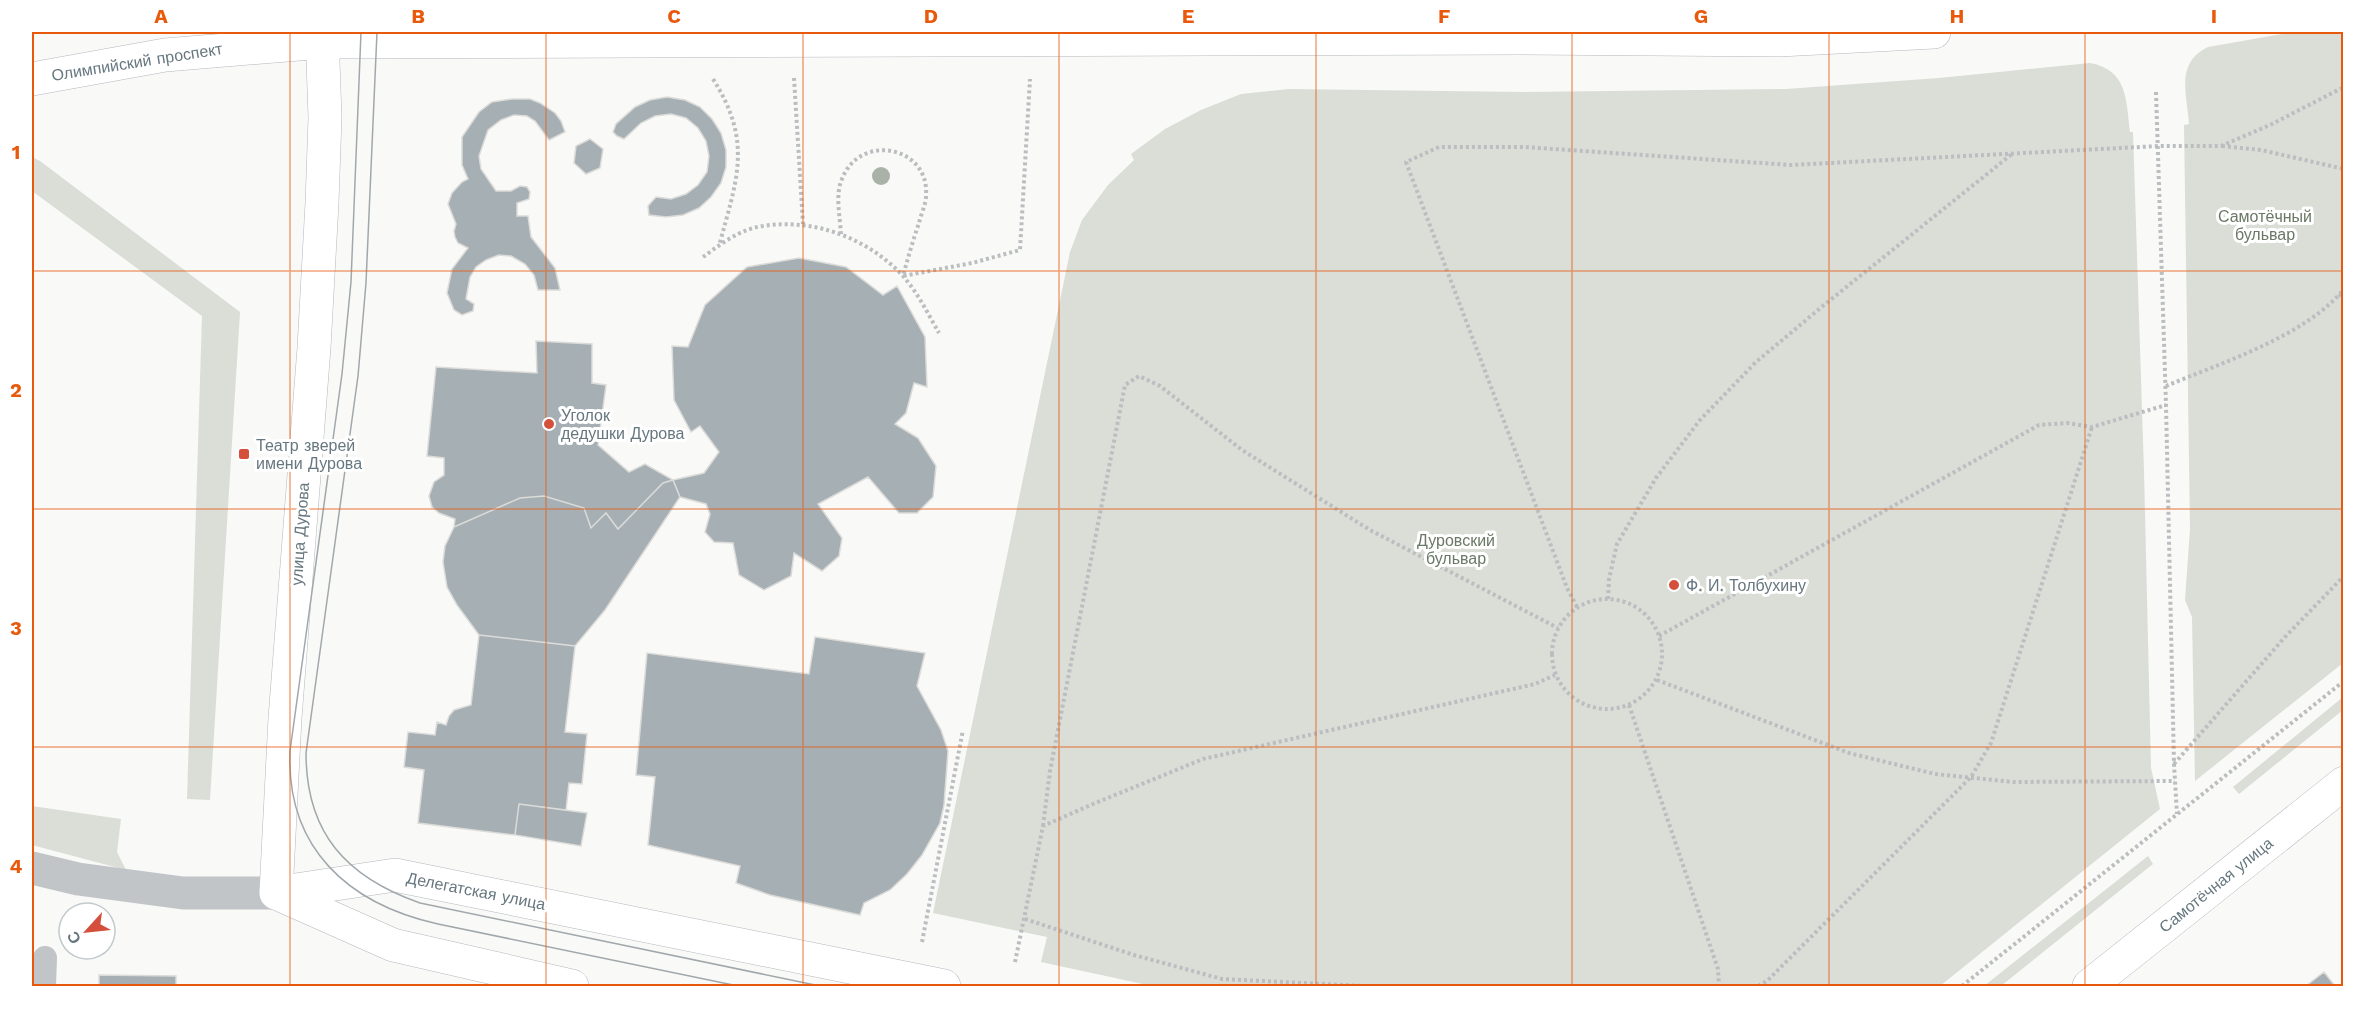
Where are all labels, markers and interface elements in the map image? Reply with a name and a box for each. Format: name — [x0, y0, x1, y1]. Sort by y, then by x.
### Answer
text: A — [154, 4, 168, 28]
text: B — [411, 4, 425, 28]
text: C — [667, 4, 681, 28]
text: D — [924, 4, 938, 28]
text: E — [1182, 4, 1194, 28]
text: F — [1438, 4, 1450, 28]
text: G — [1694, 4, 1708, 28]
text: H — [1950, 4, 1964, 28]
text: I — [2211, 4, 2217, 28]
street label: Олимпийский проспект — [50, 39, 225, 85]
text: 1 — [12, 140, 20, 164]
park label: Самотёчный бульвар — [2218, 207, 2312, 244]
text: 2 — [10, 378, 22, 402]
place label: Уголок дедушки Дурова — [561, 406, 685, 443]
marker: Уголок дедушки Дурова — [542, 417, 556, 431]
place label: Театр зверей имени Дурова — [256, 436, 362, 473]
marker: Театр зверей имени Дурова — [237, 447, 251, 461]
street label: улица Дурова — [287, 482, 313, 586]
park label: Дуровский бульвар — [1417, 531, 1495, 568]
place label: Ф. И. Толбухину — [1686, 576, 1806, 595]
marker: Ф. И. Толбухину — [1667, 578, 1681, 592]
text: 3 — [10, 616, 22, 640]
street label: Самотёчная улица — [2155, 833, 2277, 937]
text: 4 — [10, 854, 23, 878]
street label: Делегатская улица — [405, 868, 547, 914]
north arrow — [57, 901, 117, 961]
text: С — [63, 928, 85, 947]

